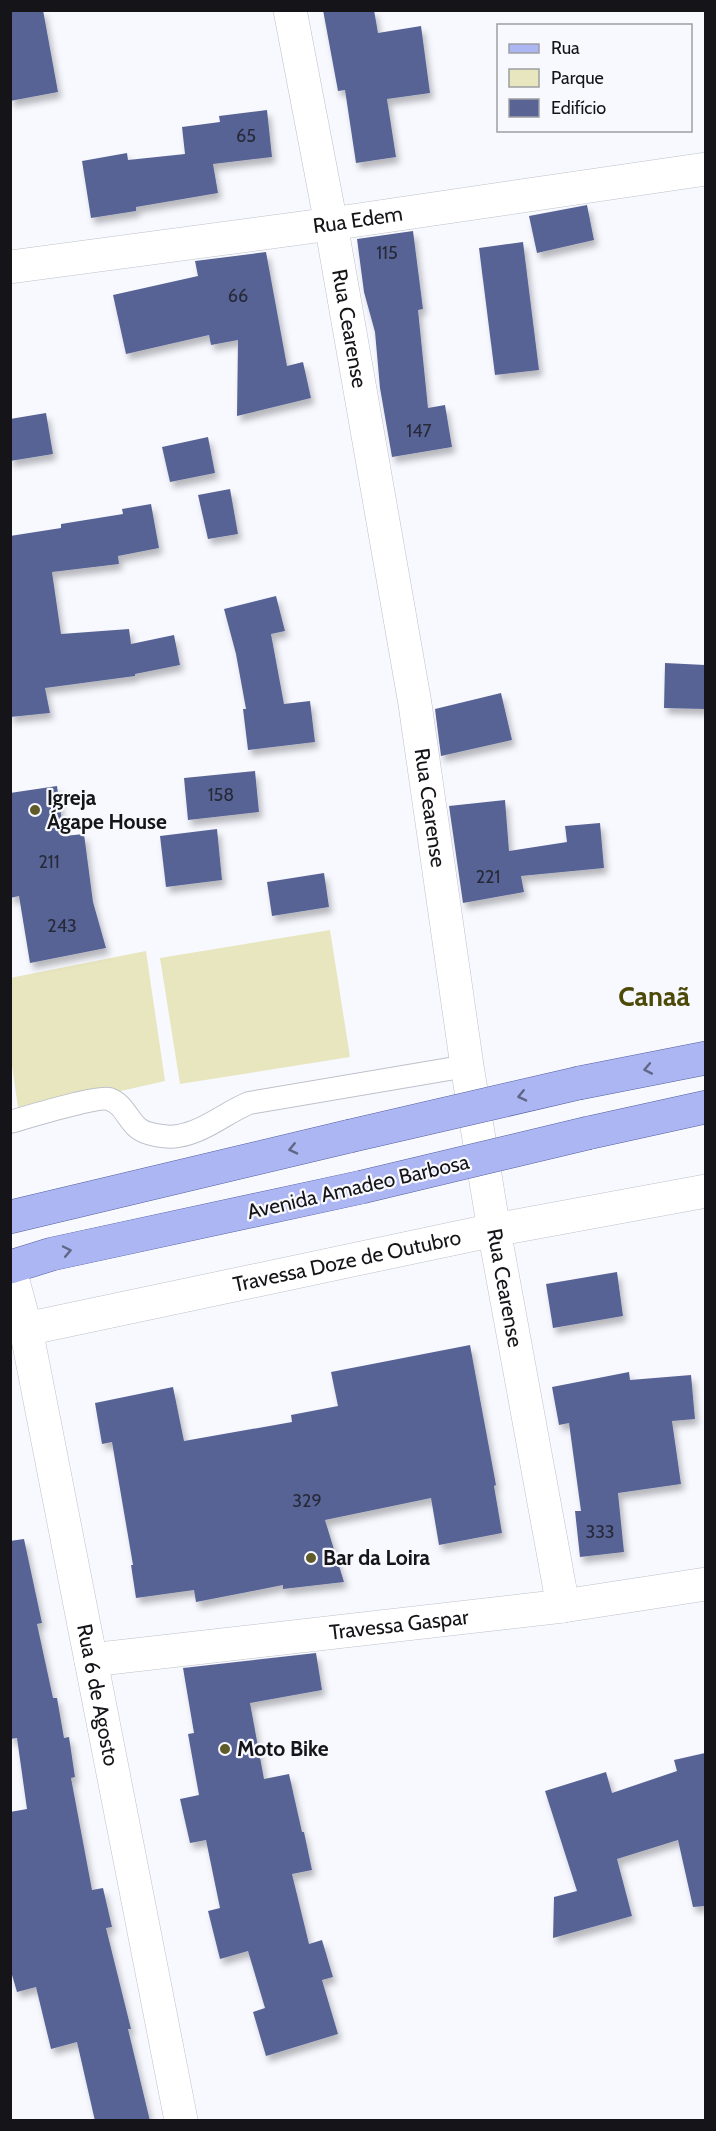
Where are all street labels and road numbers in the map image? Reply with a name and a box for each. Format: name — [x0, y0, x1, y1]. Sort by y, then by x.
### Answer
street label: Rua Edem — [311, 201, 404, 238]
street label: Rua Cearense — [327, 267, 372, 390]
street label: Rua Cearense — [409, 746, 451, 869]
street label: Avenida Amadeo Barbosa — [244, 1149, 471, 1224]
street label: Travessa Doze de Outubro — [231, 1224, 463, 1297]
street label: Rua Cearense — [482, 1226, 528, 1349]
street label: Travessa Gaspar — [328, 1604, 470, 1645]
street label: Rua 6 de Agosto — [72, 1622, 124, 1768]

